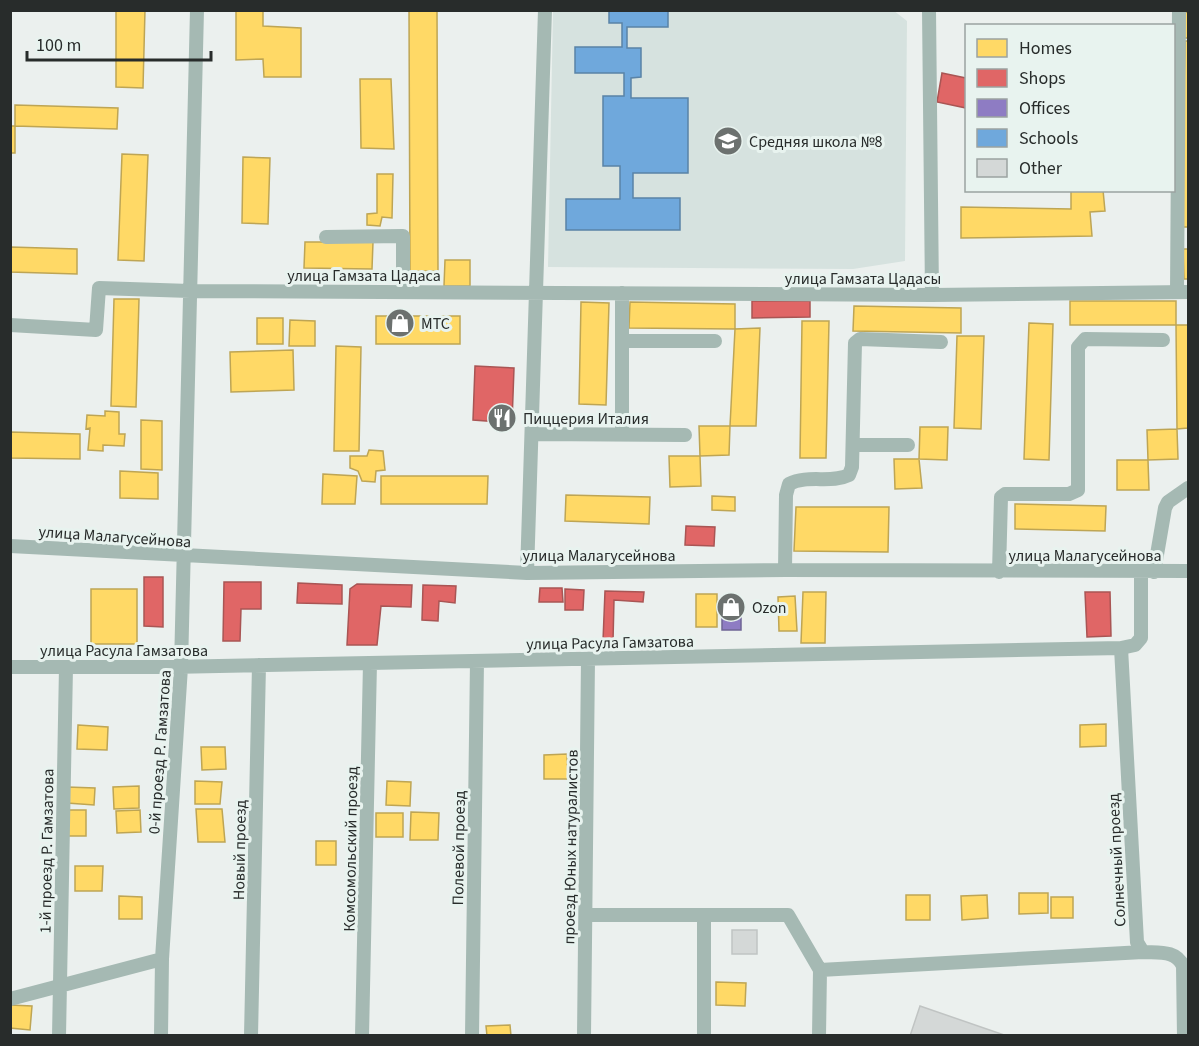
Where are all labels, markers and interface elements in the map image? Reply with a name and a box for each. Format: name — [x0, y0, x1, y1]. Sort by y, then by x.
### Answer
scale bar — [27, 24, 212, 62]
legend — [965, 24, 1175, 192]
text: 100 m — [36, 33, 81, 58]
text: Homes — [1019, 36, 1072, 61]
text: Shops — [1019, 66, 1066, 91]
text: Offices — [1019, 96, 1070, 121]
school or university icon: Средняя школа №8 — [712, 125, 744, 157]
text: Schools — [1019, 126, 1078, 151]
place label: Средняя школа №8 — [749, 131, 882, 153]
text: Other — [1019, 156, 1063, 181]
street label: улица Гамзата Цадаса — [287, 265, 441, 287]
street label: улица Гамзата Цадасы — [785, 268, 941, 290]
shop icon: МТС — [384, 307, 416, 339]
place label: МТС — [421, 313, 450, 335]
restaurant icon: Пиццерия Италия — [486, 402, 518, 434]
place label: Пиццерия Италия — [523, 408, 649, 430]
street label: улица Малагусейнова — [38, 521, 192, 553]
street label: улица Малагусейнова — [522, 545, 676, 567]
street label: улица Малагусейнова — [1008, 545, 1162, 567]
shop icon: Ozon — [715, 591, 747, 623]
place label: Ozon — [752, 597, 787, 619]
street label: улица Расула Гамзатова — [526, 631, 694, 655]
street label: улица Расула Гамзатова — [40, 640, 208, 662]
street label: 0-й проезд Р. Гамзатова — [143, 669, 177, 835]
street label: проезд Юных натуралистов — [558, 749, 584, 945]
street label: Комсомольский проезд — [339, 766, 363, 932]
street label: 1-й проезд Р. Гамзатова — [35, 768, 59, 934]
street label: Полевой проезд — [447, 790, 471, 906]
street label: Солнечный проезд — [1102, 792, 1131, 927]
street label: Новый проезд — [228, 799, 252, 900]

